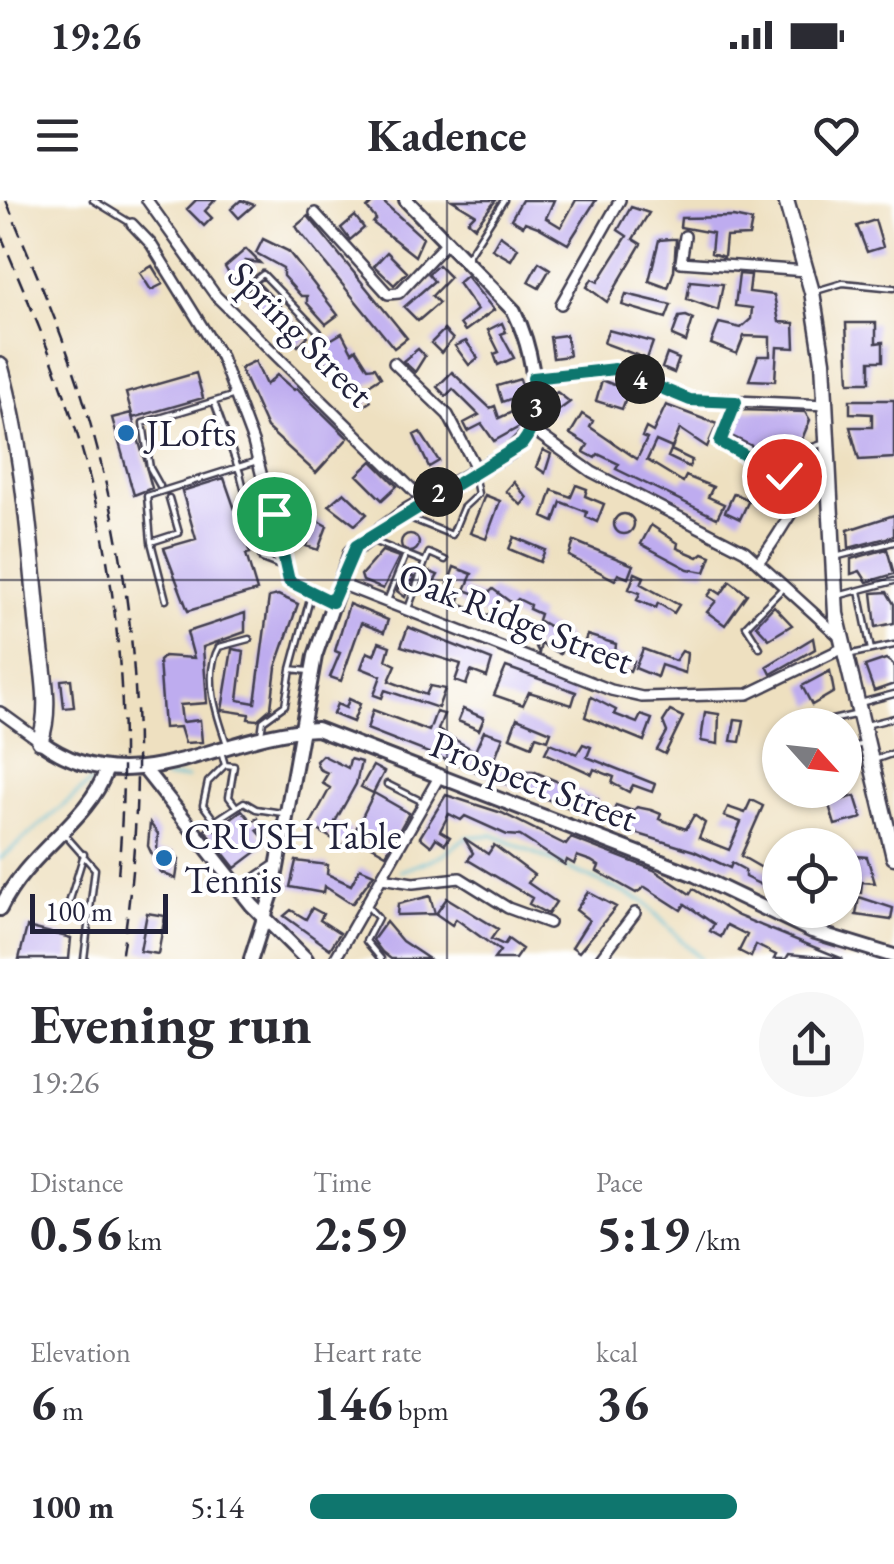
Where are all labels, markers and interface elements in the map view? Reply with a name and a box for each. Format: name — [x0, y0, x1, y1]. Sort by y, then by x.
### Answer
text: 19:26 — [50, 11, 141, 60]
text: Kadence — [367, 106, 527, 164]
icon: menu — [30, 108, 85, 163]
icon: heart — [809, 108, 864, 163]
street label: Spring Street — [218, 250, 385, 417]
pin: 4 — [615, 354, 665, 404]
text: 4 — [633, 361, 647, 397]
pin: 3 — [511, 381, 561, 431]
text: 3 — [529, 388, 543, 424]
place label: JLofts — [143, 408, 236, 457]
marker: JLofts — [115, 422, 137, 444]
pin — [742, 434, 827, 519]
icon: check — [757, 449, 812, 504]
pin: 2 — [413, 467, 463, 517]
pin — [232, 472, 317, 557]
text: 2 — [431, 474, 445, 510]
icon: arrive — [247, 487, 302, 542]
street label: Oak Ridge Street — [392, 550, 641, 685]
north arrow — [762, 708, 862, 808]
map controls — [762, 708, 862, 928]
street label: Prospect Street — [424, 719, 644, 842]
place label: CRUSH Table Tennis — [184, 811, 402, 904]
button: locate — [762, 828, 862, 928]
marker: CRUSH Table Tennis — [153, 847, 175, 869]
scale bar — [30, 889, 168, 934]
text: 100 m — [45, 893, 113, 929]
text: Evening run — [30, 988, 312, 1059]
button: share — [759, 992, 864, 1097]
text: 19:26 — [30, 1061, 99, 1103]
text: Distance — [30, 1164, 124, 1200]
text: Time — [313, 1164, 371, 1200]
text: Pace — [596, 1164, 643, 1200]
text: 0.56 — [30, 1200, 122, 1265]
text: 2:59 — [313, 1200, 406, 1265]
text: 5:19 — [596, 1200, 689, 1265]
text: km — [122, 1222, 162, 1258]
text: /km — [689, 1222, 741, 1258]
text: Elevation — [30, 1334, 131, 1370]
text: Heart rate — [313, 1334, 422, 1370]
text: kcal — [596, 1334, 638, 1370]
text: 6 — [30, 1370, 56, 1435]
text: 146 — [313, 1370, 392, 1435]
text: 36 — [596, 1370, 649, 1435]
text: m — [56, 1392, 84, 1428]
text: bpm — [392, 1392, 449, 1428]
text: 100 m — [30, 1486, 114, 1528]
text: 5:14 — [190, 1486, 244, 1528]

